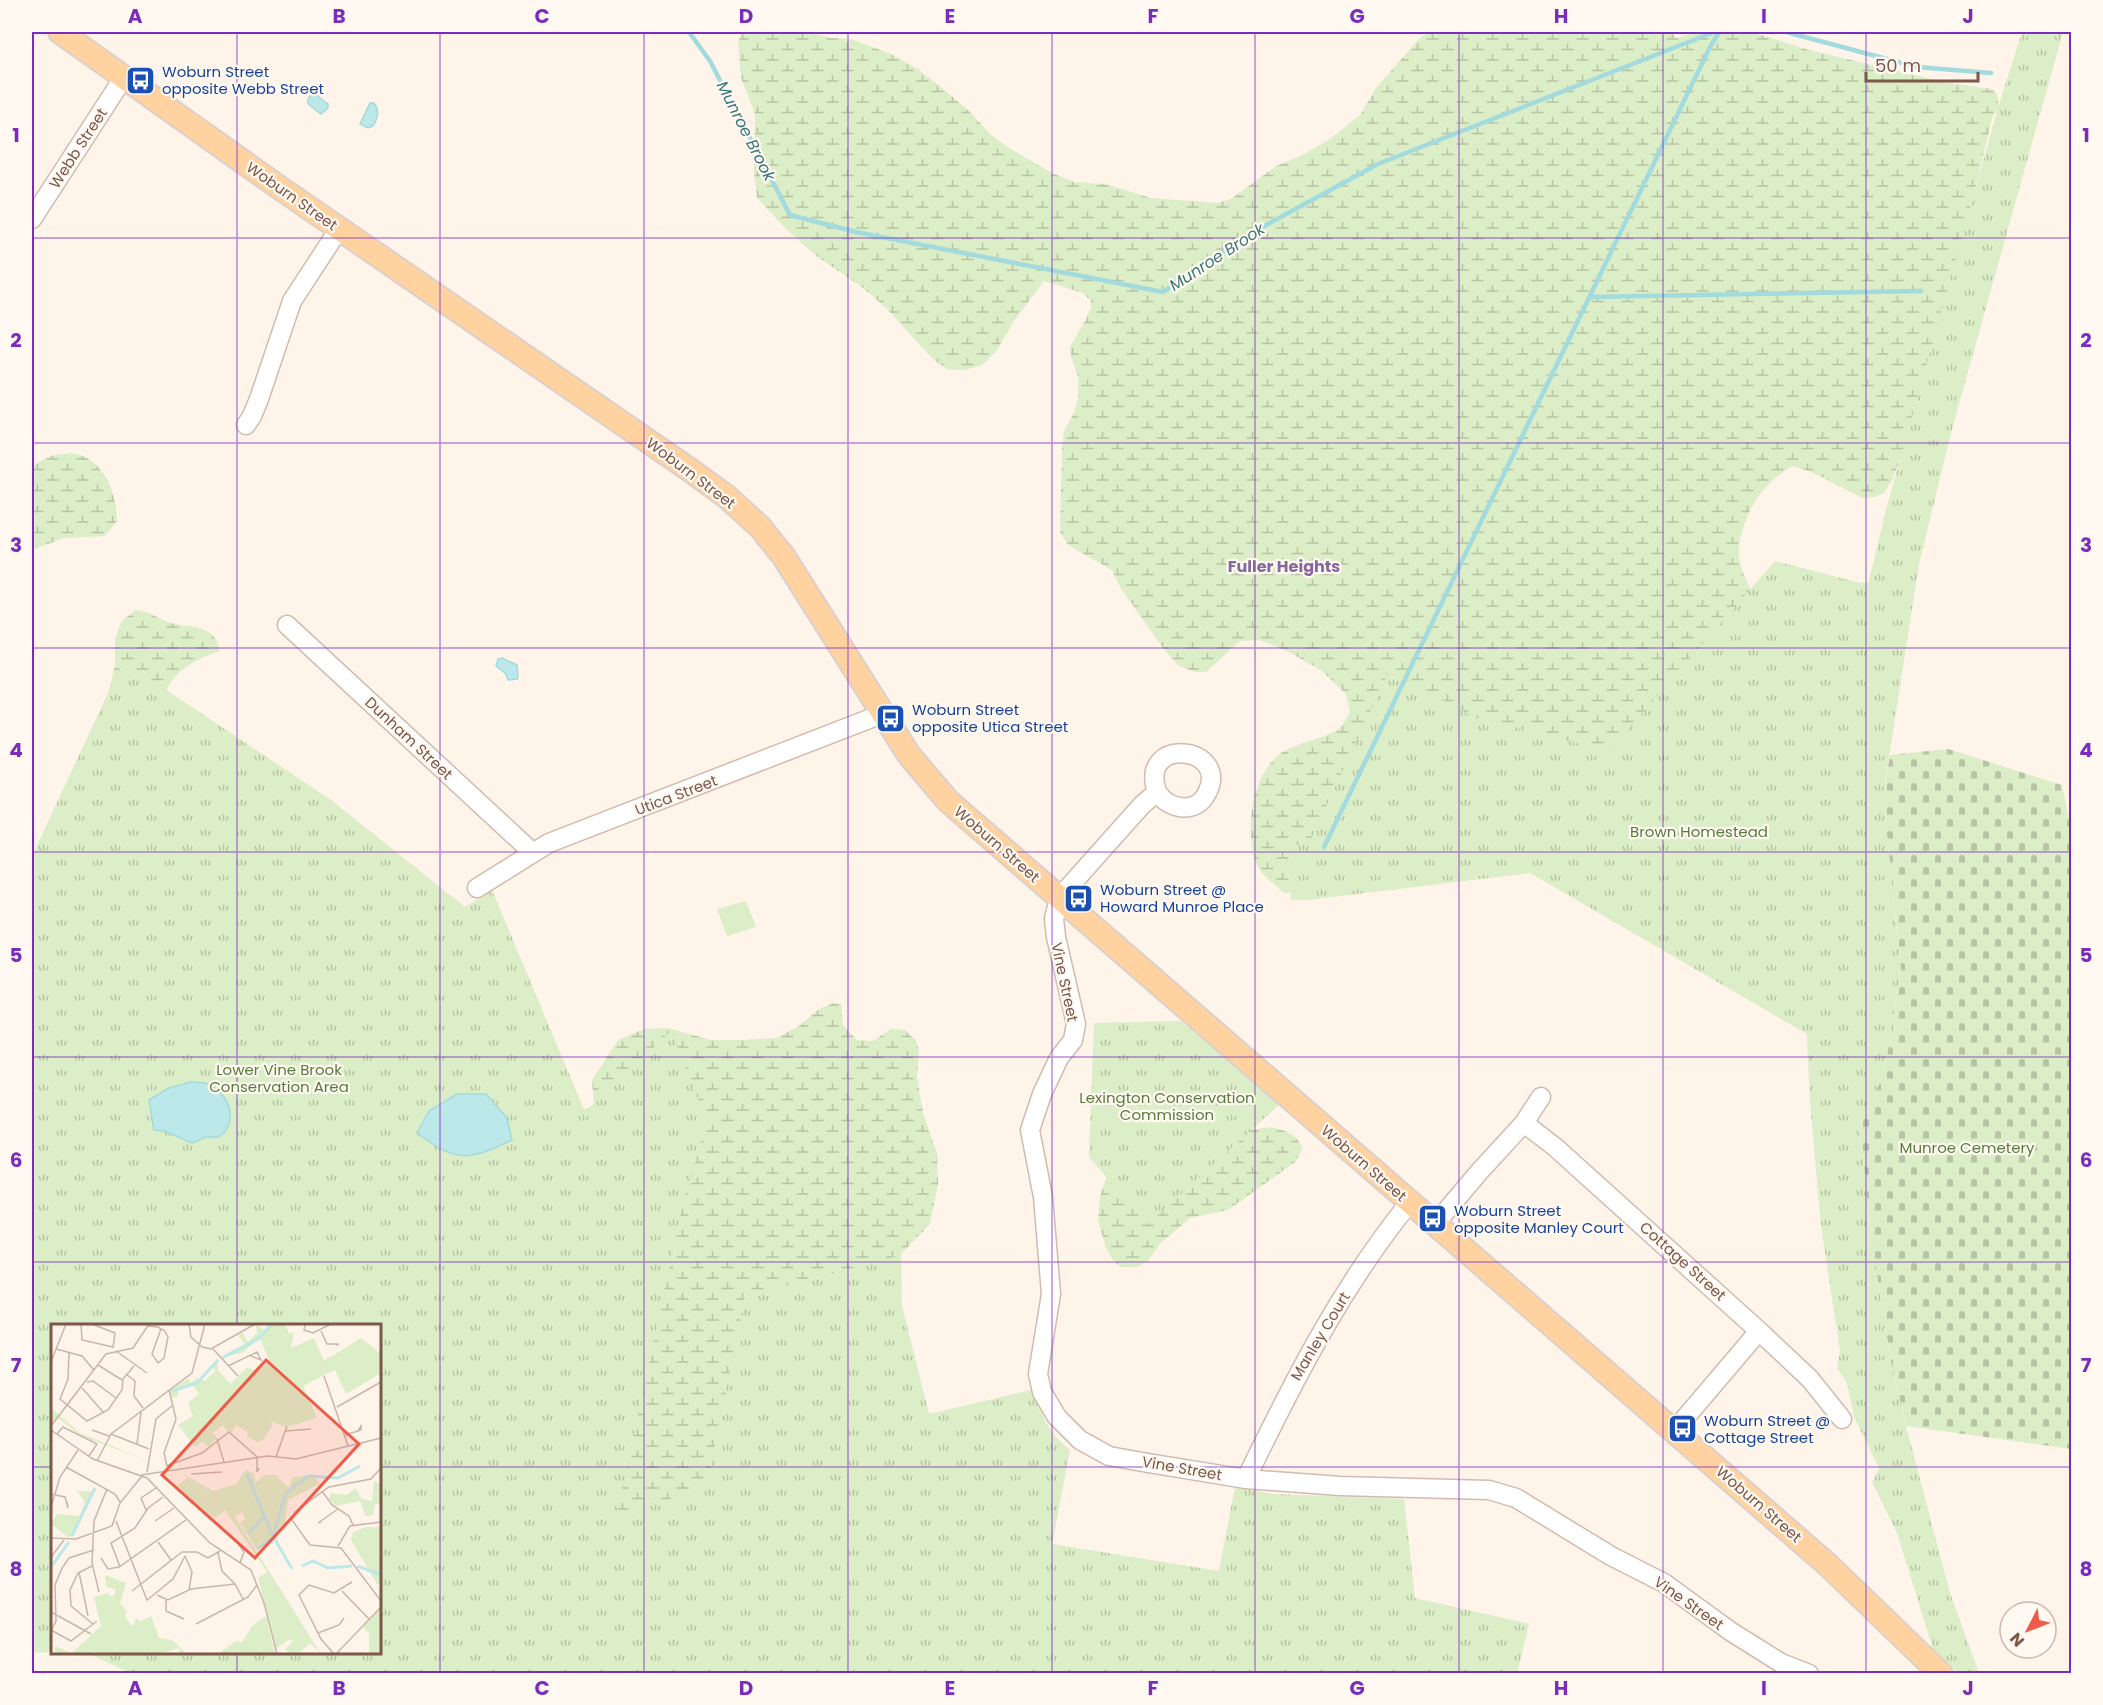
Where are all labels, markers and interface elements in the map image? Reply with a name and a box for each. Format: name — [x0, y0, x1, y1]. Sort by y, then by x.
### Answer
text: A — [128, 2, 143, 30]
text: B — [332, 2, 346, 30]
text: C — [534, 2, 550, 30]
text: D — [739, 2, 753, 30]
text: E — [945, 2, 955, 30]
text: F — [1148, 2, 1159, 30]
text: G — [1349, 2, 1365, 30]
text: H — [1554, 2, 1568, 30]
text: I — [1761, 2, 1767, 30]
text: J — [1962, 2, 1974, 30]
scale bar — [1866, 45, 1978, 83]
text: 50 m — [1875, 53, 1921, 78]
place label: Woburn Street opposite Webb Street — [162, 61, 324, 99]
bus stop icon: Woburn Street opposite Webb Street — [125, 64, 157, 96]
water label: Munroe Brook — [711, 77, 781, 186]
street label: Webb Street — [44, 104, 112, 192]
text: 1 — [12, 121, 20, 149]
text: 1 — [2082, 121, 2090, 149]
street label: Woburn Street — [242, 157, 342, 235]
water label: Munroe Brook — [1165, 217, 1270, 297]
text: 2 — [10, 326, 22, 354]
text: 2 — [2080, 326, 2092, 354]
street label: Woburn Street — [642, 432, 740, 514]
text: 3 — [10, 531, 22, 559]
text: 3 — [2080, 531, 2092, 559]
district label: Fuller Heights — [1228, 555, 1340, 578]
street label: Dunham Street — [361, 692, 457, 784]
place label: Woburn Street opposite Utica Street — [912, 699, 1068, 737]
bus stop icon: Woburn Street opposite Utica Street — [875, 702, 907, 734]
text: 4 — [9, 736, 23, 764]
text: 4 — [2079, 736, 2093, 764]
street label: Utica Street — [632, 770, 720, 820]
street label: Woburn Street — [950, 801, 1044, 887]
park label: Brown Homestead — [1630, 821, 1768, 842]
place label: Woburn Street @ Howard Munroe Place — [1100, 879, 1264, 917]
bus stop icon: Woburn Street @ Howard Munroe Place — [1063, 882, 1095, 914]
street label: Vine Street — [1046, 940, 1084, 1024]
text: 5 — [10, 941, 23, 969]
text: 5 — [2080, 941, 2093, 969]
park label: Lower Vine Brook Conservation Area — [209, 1059, 349, 1097]
park label: Lexington Conservation Commission — [1079, 1087, 1255, 1125]
street label: Woburn Street — [1317, 1120, 1411, 1206]
park label: Munroe Cemetery — [1899, 1137, 2035, 1158]
text: 6 — [10, 1146, 22, 1174]
text: 6 — [2080, 1146, 2092, 1174]
place label: Woburn Street opposite Manley Court — [1454, 1200, 1624, 1238]
bus stop icon: Woburn Street opposite Manley Court — [1417, 1203, 1449, 1235]
street label: Cottage Street — [1635, 1217, 1731, 1305]
street label: Manley Court — [1285, 1288, 1355, 1384]
inset map — [51, 1324, 381, 1654]
text: 7 — [11, 1351, 22, 1379]
text: 7 — [2081, 1351, 2092, 1379]
place label: Woburn Street @ Cottage Street — [1704, 1410, 1830, 1448]
bus stop icon: Woburn Street @ Cottage Street — [1667, 1413, 1699, 1445]
street label: Vine Street — [1140, 1451, 1224, 1485]
street label: Woburn Street — [1712, 1461, 1806, 1547]
text: 8 — [10, 1555, 22, 1583]
text: 8 — [2080, 1555, 2092, 1583]
street label: Vine Street — [1650, 1571, 1728, 1635]
north arrow — [1998, 1600, 2058, 1660]
text: N — [2005, 1628, 2030, 1652]
text: A — [128, 1674, 143, 1702]
text: B — [332, 1674, 346, 1702]
text: C — [534, 1674, 550, 1702]
text: D — [739, 1674, 753, 1702]
text: E — [945, 1674, 955, 1702]
text: F — [1148, 1674, 1159, 1702]
text: G — [1349, 1674, 1365, 1702]
text: H — [1554, 1674, 1568, 1702]
text: I — [1761, 1674, 1767, 1702]
text: J — [1962, 1674, 1974, 1702]

